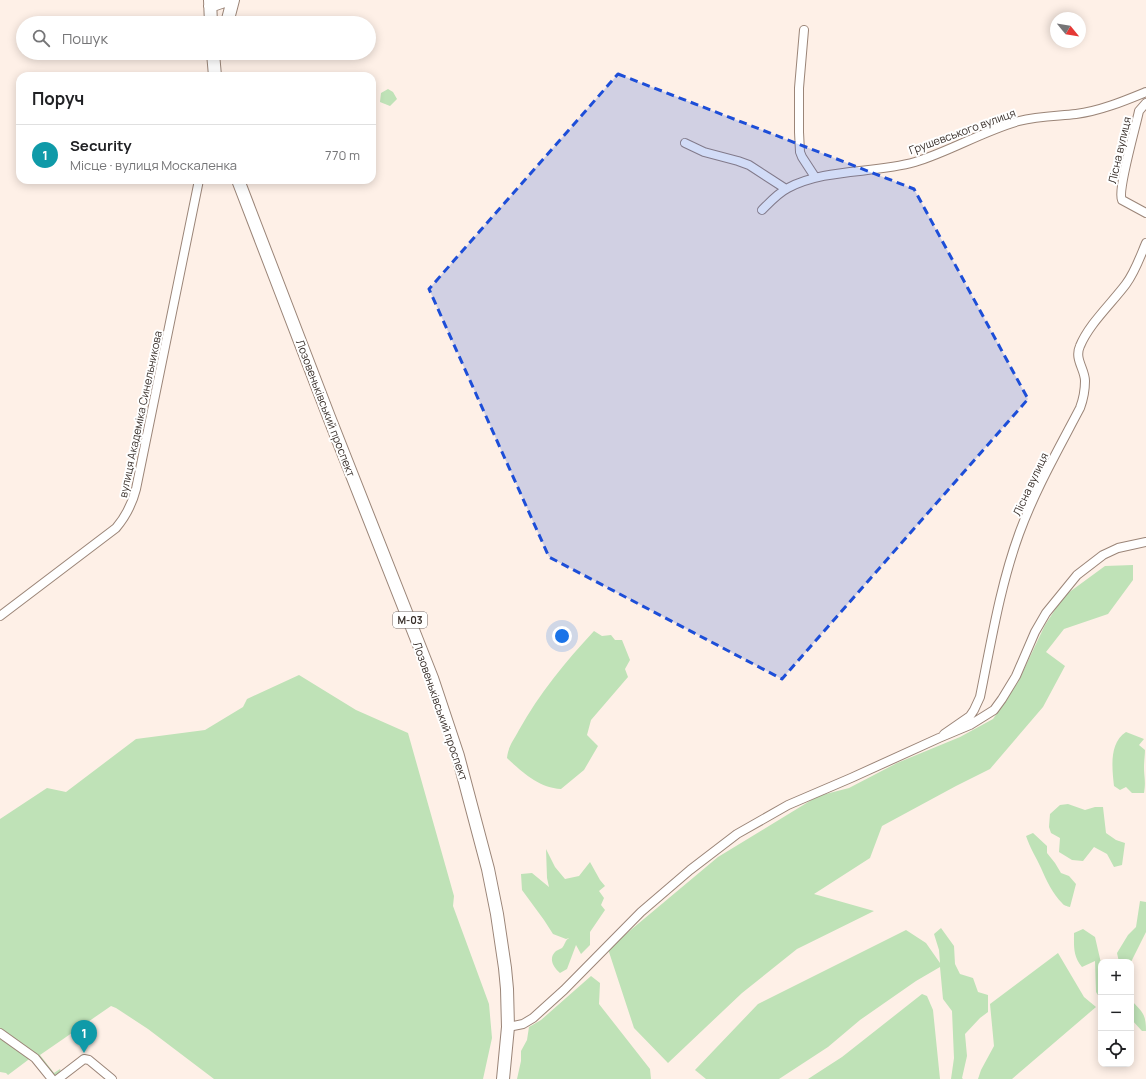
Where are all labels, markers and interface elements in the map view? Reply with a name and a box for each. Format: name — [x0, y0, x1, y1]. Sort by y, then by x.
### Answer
north arrow — [1050, 12, 1086, 48]
search box — [16, 16, 376, 60]
icon: search — [30, 27, 52, 49]
text: Пошук — [62, 28, 108, 49]
text: Поруч — [32, 87, 84, 110]
street label: Грушевського вулиця — [907, 105, 1017, 157]
street label: Лісна вулиця — [1104, 115, 1134, 185]
text: Security — [70, 135, 132, 156]
text: 1 — [42, 146, 48, 164]
text: 770 m — [325, 146, 360, 164]
text: Місце · вулиця Москаленка — [70, 156, 237, 174]
street label: вулиця Академіка Синельникова — [115, 329, 165, 499]
street label: Лозовеньківський проспект — [293, 337, 359, 479]
street label: Лісна вулиця — [1009, 450, 1051, 518]
road number: М-03 — [393, 612, 427, 628]
your location — [552, 626, 572, 646]
street label: Лозовеньківський проспект — [410, 640, 472, 783]
map controls — [1098, 959, 1134, 1067]
button: + — [1098, 959, 1134, 995]
button: − — [1098, 995, 1134, 1031]
pin: 1 — [71, 1020, 97, 1053]
button: locate — [1098, 1031, 1134, 1067]

